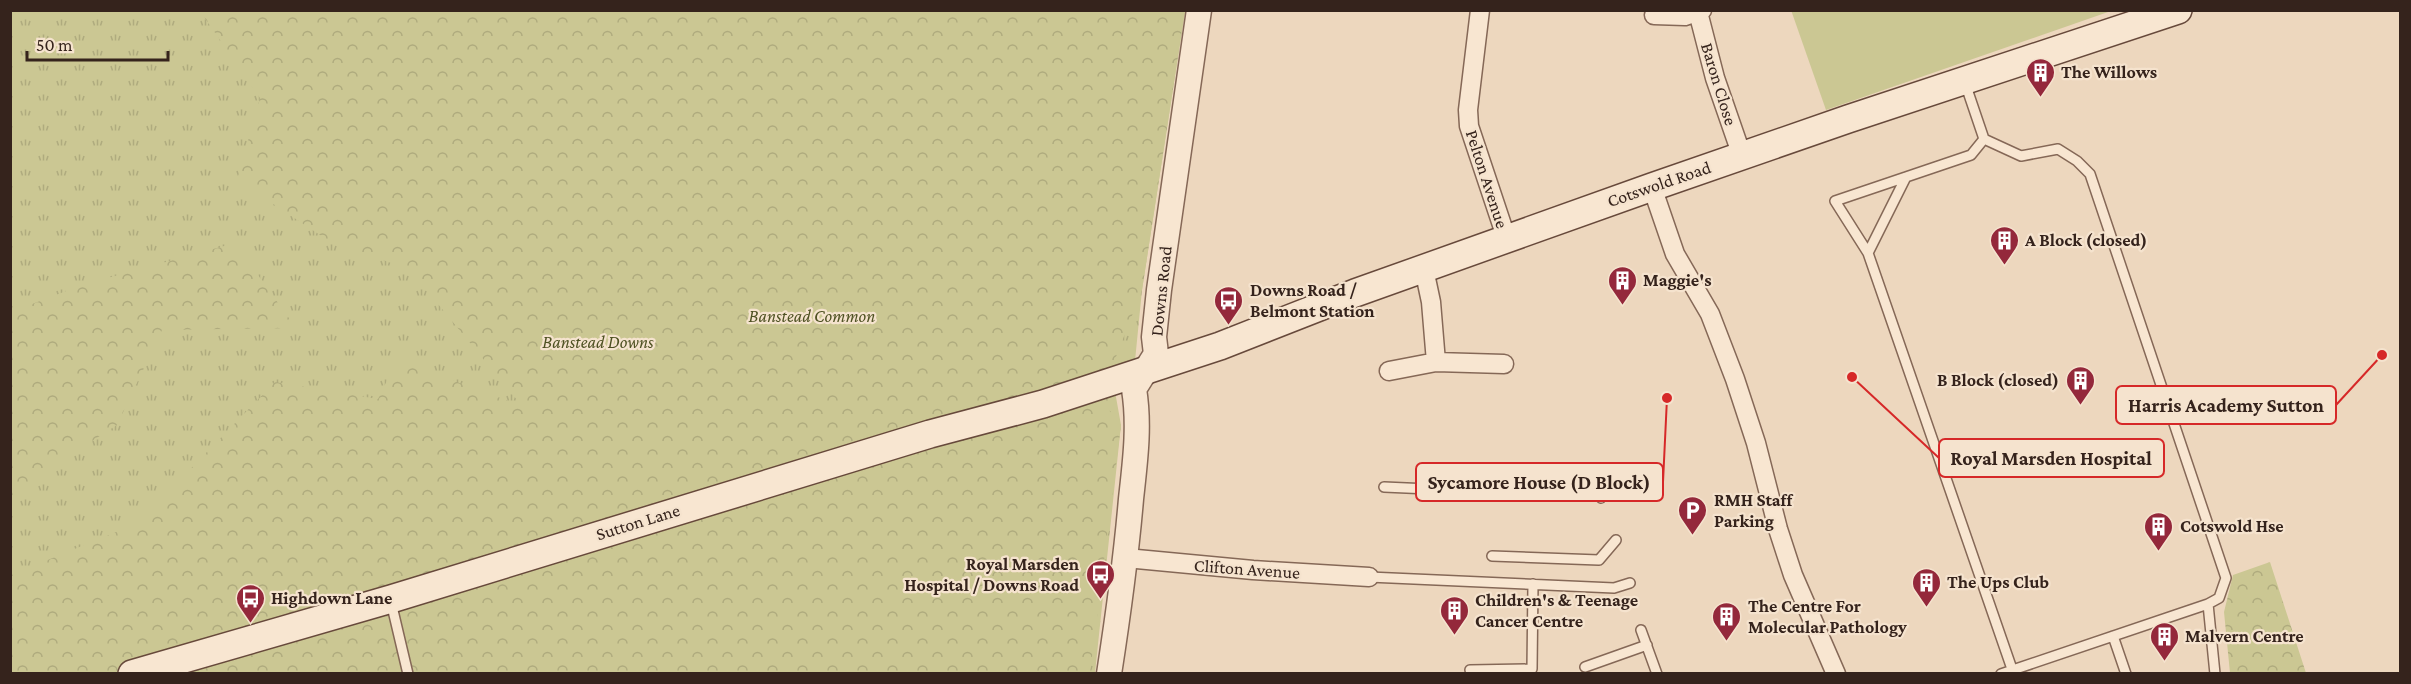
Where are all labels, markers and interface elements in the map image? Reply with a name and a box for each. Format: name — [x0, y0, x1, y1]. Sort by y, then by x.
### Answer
scale bar — [27, 24, 168, 62]
text: 50 m — [36, 35, 73, 55]
street label: Baron Close — [1697, 40, 1741, 128]
building icon: The Willows — [2024, 56, 2056, 98]
place label: The Willows — [2061, 62, 2157, 82]
street label: Pelton Avenue — [1462, 127, 1512, 231]
street label: Cotswold Road — [1605, 157, 1714, 211]
building icon: A Block (closed) — [1988, 224, 2020, 266]
place label: A Block (closed) — [2024, 230, 2147, 251]
street label: Downs Road — [1146, 244, 1176, 337]
building icon: Maggie's — [1606, 264, 1638, 306]
place label: Maggie's — [1643, 270, 1712, 290]
place label: Downs Road / Belmont Station — [1250, 280, 1375, 321]
bus stop icon: Downs Road / Belmont Station — [1213, 284, 1245, 326]
park label: Banstead Common — [749, 306, 875, 326]
park label: Banstead Downs — [542, 332, 654, 352]
building icon: B Block (closed) — [2064, 364, 2096, 406]
place label: B Block (closed) — [1937, 370, 2059, 391]
callout: Harris Academy Sutton — [2116, 386, 2336, 424]
text: Harris Academy Sutton — [2128, 394, 2324, 416]
callout: Royal Marsden Hospital — [1939, 439, 2164, 477]
text: Royal Marsden Hospital — [1950, 447, 2152, 469]
callout: Sycamore House (D Block) — [1416, 463, 1663, 501]
text: Sycamore House (D Block) — [1427, 471, 1651, 494]
place label: RMH Staff Parking — [1714, 490, 1793, 531]
parking icon: RMH Staff Parking — [1677, 494, 1709, 536]
street label: Sutton Lane — [594, 500, 682, 544]
building icon: Cotswold Hse — [2143, 510, 2175, 552]
place label: Cotswold Hse — [2180, 516, 2284, 536]
place label: Royal Marsden Hospital / Downs Road — [904, 554, 1080, 595]
street label: Clifton Avenue — [1193, 555, 1301, 583]
bus stop icon: Royal Marsden Hospital / Downs Road — [1084, 558, 1116, 600]
building icon: The Ups Club — [1910, 566, 1942, 608]
place label: The Ups Club — [1947, 572, 2049, 592]
bus stop icon: Highdown Lane — [234, 582, 266, 624]
place label: Highdown Lane — [271, 588, 392, 608]
place label: Children's & Teenage Cancer Centre — [1475, 590, 1638, 631]
building icon: Children's & Teenage Cancer Centre — [1438, 594, 1470, 636]
place label: The Centre For Molecular Pathology — [1748, 596, 1907, 637]
building icon: The Centre For Molecular Pathology — [1711, 600, 1743, 642]
building icon: Malvern Centre — [2148, 620, 2180, 662]
place label: Malvern Centre — [2185, 626, 2304, 646]

